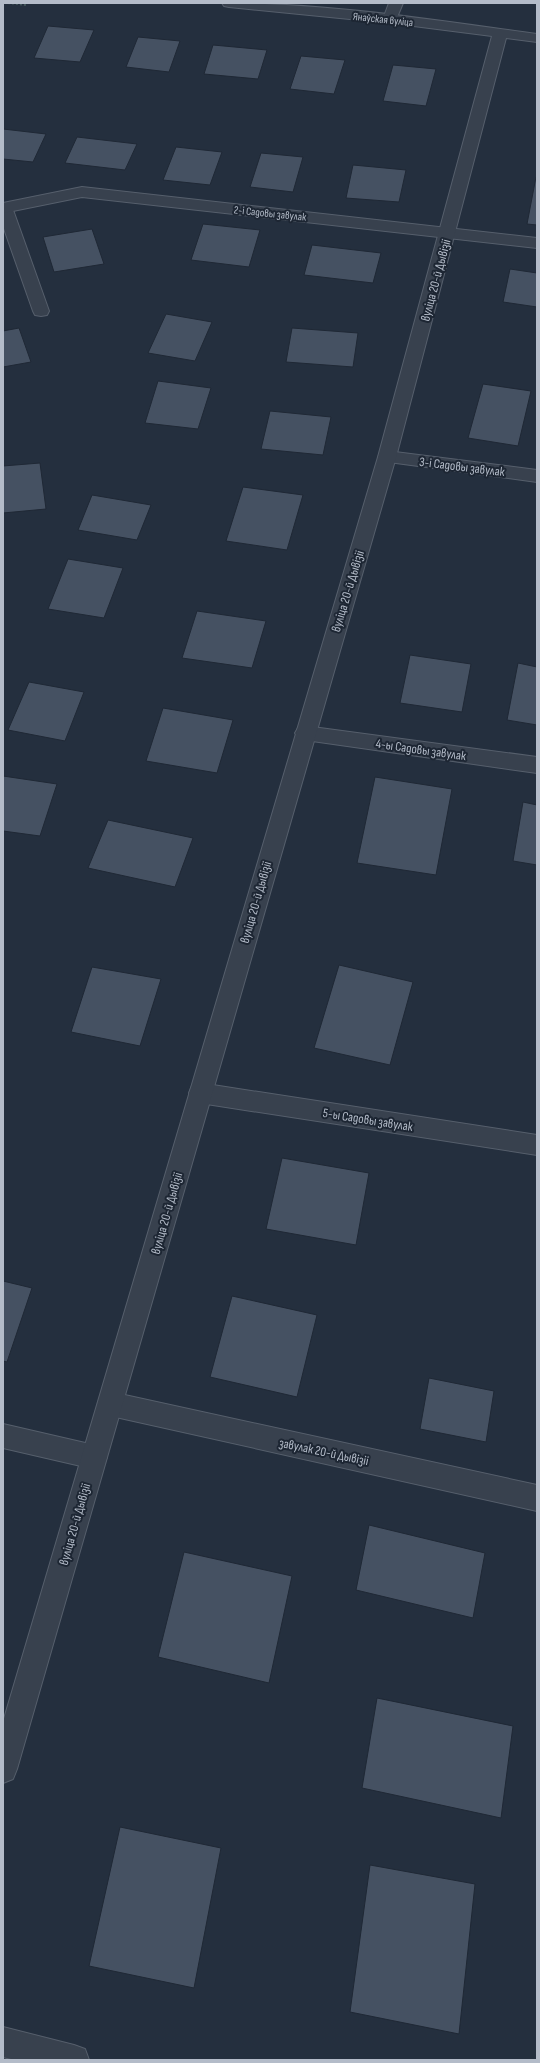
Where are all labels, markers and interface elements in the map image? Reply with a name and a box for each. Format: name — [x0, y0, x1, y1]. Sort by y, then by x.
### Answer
street label: Янаўская вуліца — [352, 10, 414, 29]
street label: 2-і Садовы завулак — [233, 203, 308, 224]
street label: вуліца 20-й Дывізіі — [417, 237, 455, 323]
street label: 3-і Садовы завулак — [418, 454, 506, 480]
street label: вуліца 20-й Дывізіі — [328, 549, 368, 634]
street label: 4-ы Садовы завулак — [375, 736, 467, 764]
street label: вуліца 20-й Дывізіі — [237, 860, 275, 945]
street label: 5-ы Садовы завулак — [322, 1105, 414, 1135]
street label: вуліца 20-й Дывізіі — [148, 1171, 186, 1256]
street label: завулак 20-й Дывізіі — [278, 1435, 370, 1469]
street label: вуліца 20-й Дывізіі — [56, 1482, 94, 1567]

